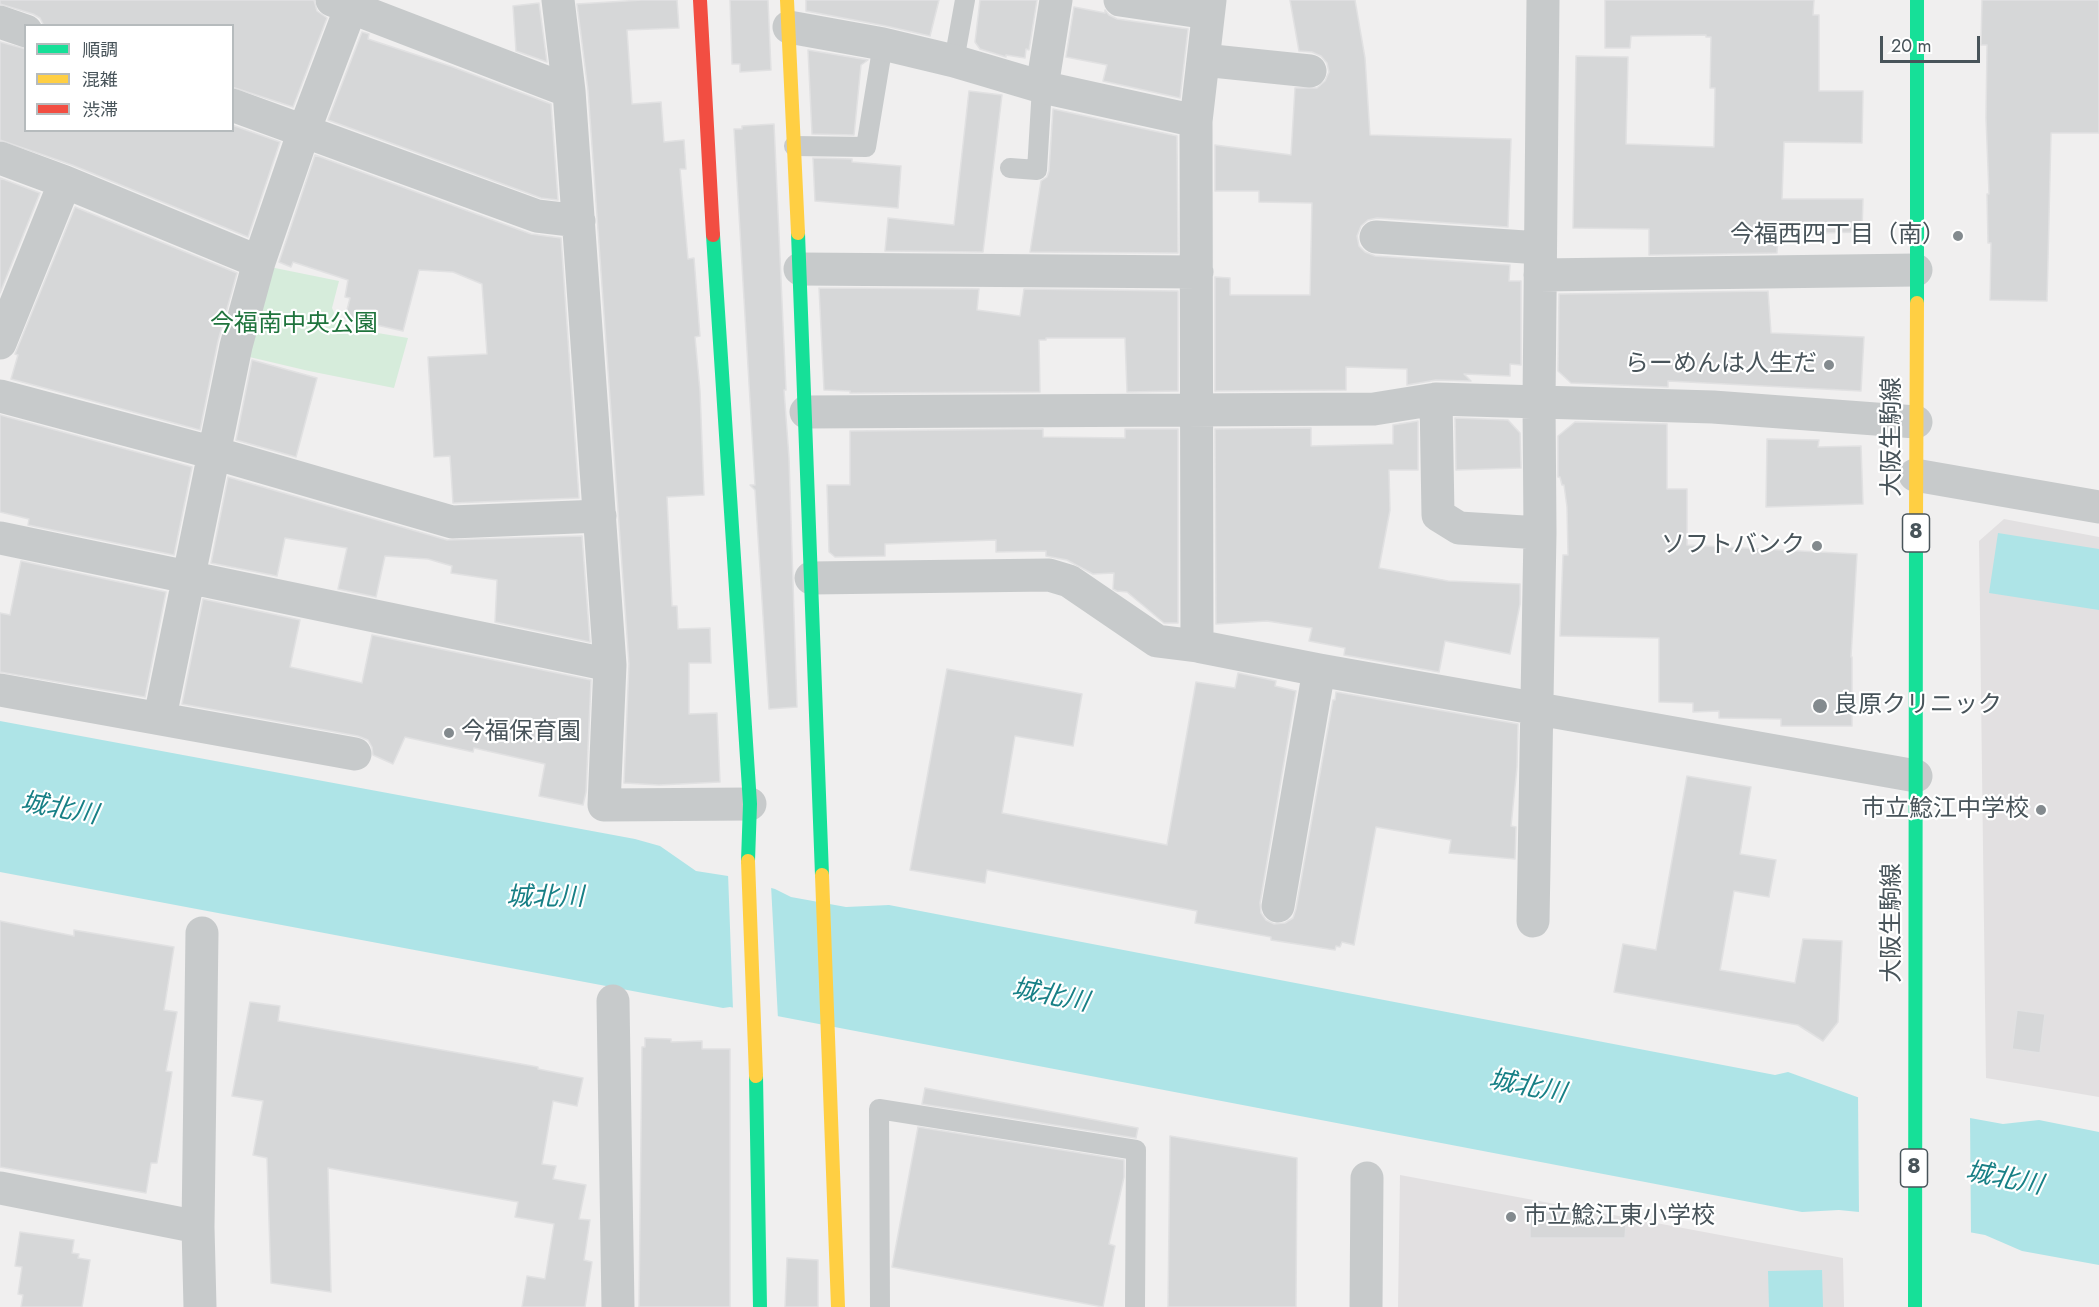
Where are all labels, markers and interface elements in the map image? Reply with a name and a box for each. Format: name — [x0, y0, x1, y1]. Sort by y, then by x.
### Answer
legend — [24, 24, 234, 132]
scale bar — [1883, 24, 1984, 62]
text: 20 m — [1891, 33, 1931, 59]
text: 順調 — [82, 37, 118, 63]
text: 混雑 — [82, 67, 118, 93]
text: 渋滞 — [82, 97, 118, 123]
place label: 今福西四丁目（南） — [1730, 222, 1946, 250]
marker: 今福西四丁目（南） — [1951, 229, 1965, 243]
park label: 今福南中央公園 — [210, 311, 378, 339]
place label: らーめんは人生だ — [1625, 351, 1817, 379]
marker: らーめんは人生だ — [1822, 358, 1836, 372]
street label: 大阪生駒線 — [1879, 377, 1907, 497]
road number: 8 — [1902, 514, 1930, 552]
place label: ソフトバンク — [1661, 532, 1805, 560]
marker: ソフトバンク — [1810, 539, 1824, 553]
place label: 良原クリニック — [1834, 692, 2002, 720]
marker: 良原クリニック — [1811, 697, 1829, 715]
place label: 今福保育園 — [461, 719, 581, 747]
marker: 今福保育園 — [442, 726, 456, 740]
water label: 城北川 — [18, 788, 100, 832]
place label: 市立鯰江中学校 — [1861, 796, 2029, 824]
marker: 市立鯰江中学校 — [2034, 803, 2048, 817]
street label: 大阪生駒線 — [1879, 863, 1907, 983]
water label: 城北川 — [506, 883, 584, 915]
water label: 城北川 — [1009, 974, 1091, 1020]
water label: 城北川 — [1486, 1065, 1568, 1111]
road number: 8 — [1900, 1149, 1928, 1187]
water label: 城北川 — [1963, 1157, 2045, 1203]
place label: 市立鯰江東小学校 — [1523, 1203, 1715, 1231]
marker: 市立鯰江東小学校 — [1504, 1210, 1518, 1224]

